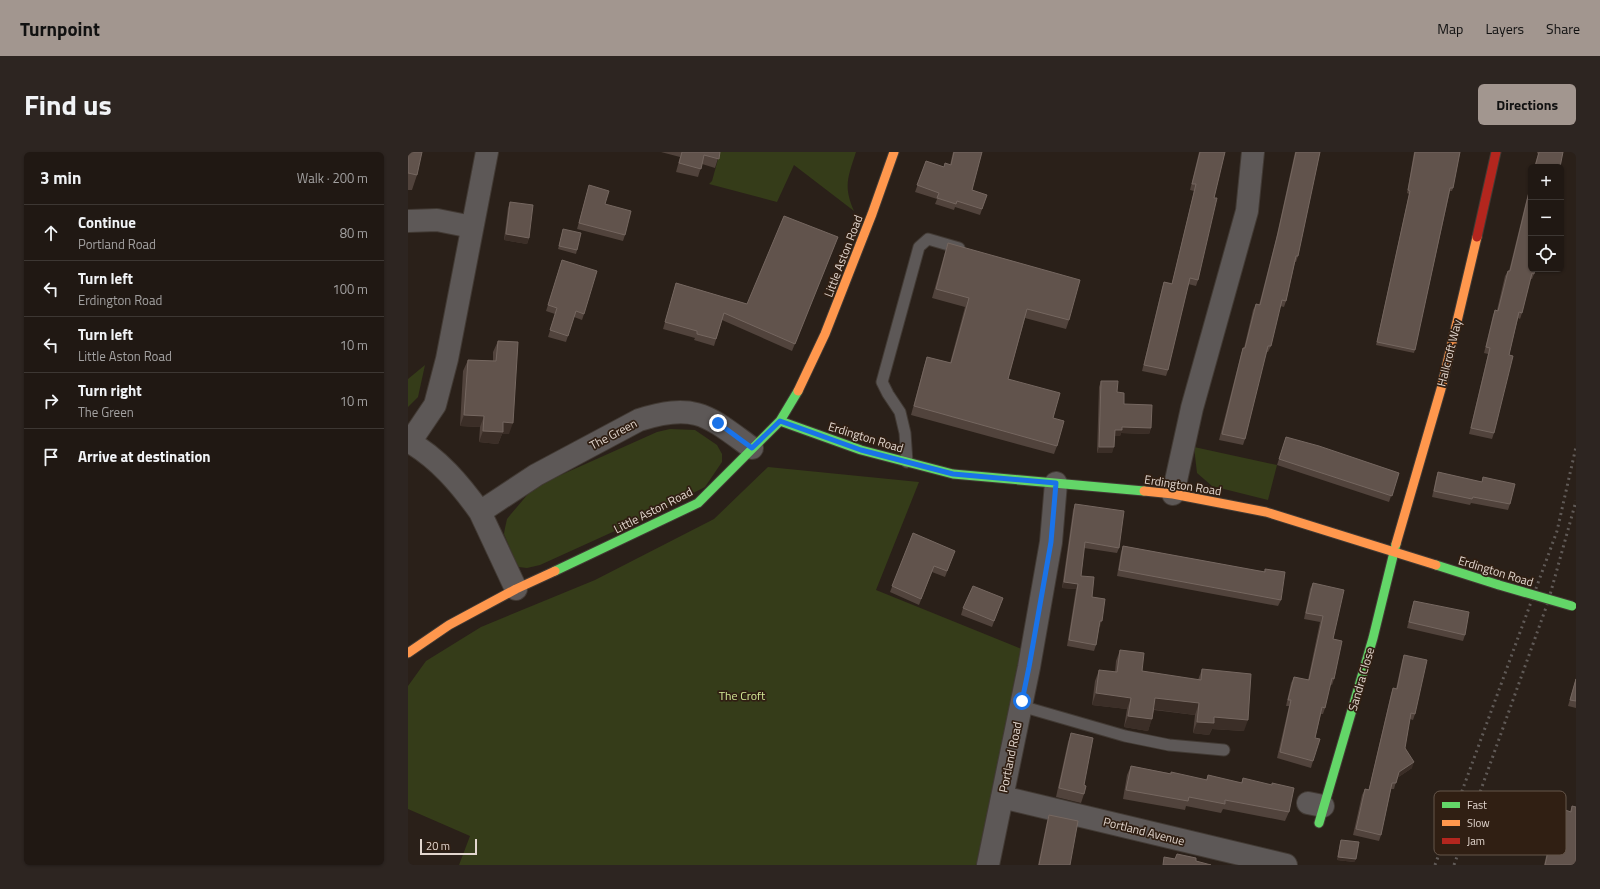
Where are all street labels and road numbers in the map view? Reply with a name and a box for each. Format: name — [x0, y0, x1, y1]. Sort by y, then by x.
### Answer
street label: Little Aston Road — [819, 212, 867, 300]
street label: Hallcroft Way — [1432, 317, 1467, 388]
street label: The Green — [586, 414, 640, 454]
street label: Erdington Road — [826, 417, 906, 457]
street label: Erdington Road — [1143, 470, 1223, 500]
street label: Little Aston Road — [610, 482, 696, 538]
street label: Erdington Road — [1456, 551, 1536, 591]
street label: Sandra Close — [1343, 645, 1379, 713]
street label: Portland Road — [993, 720, 1027, 794]
street label: Portland Avenue — [1101, 812, 1187, 850]

